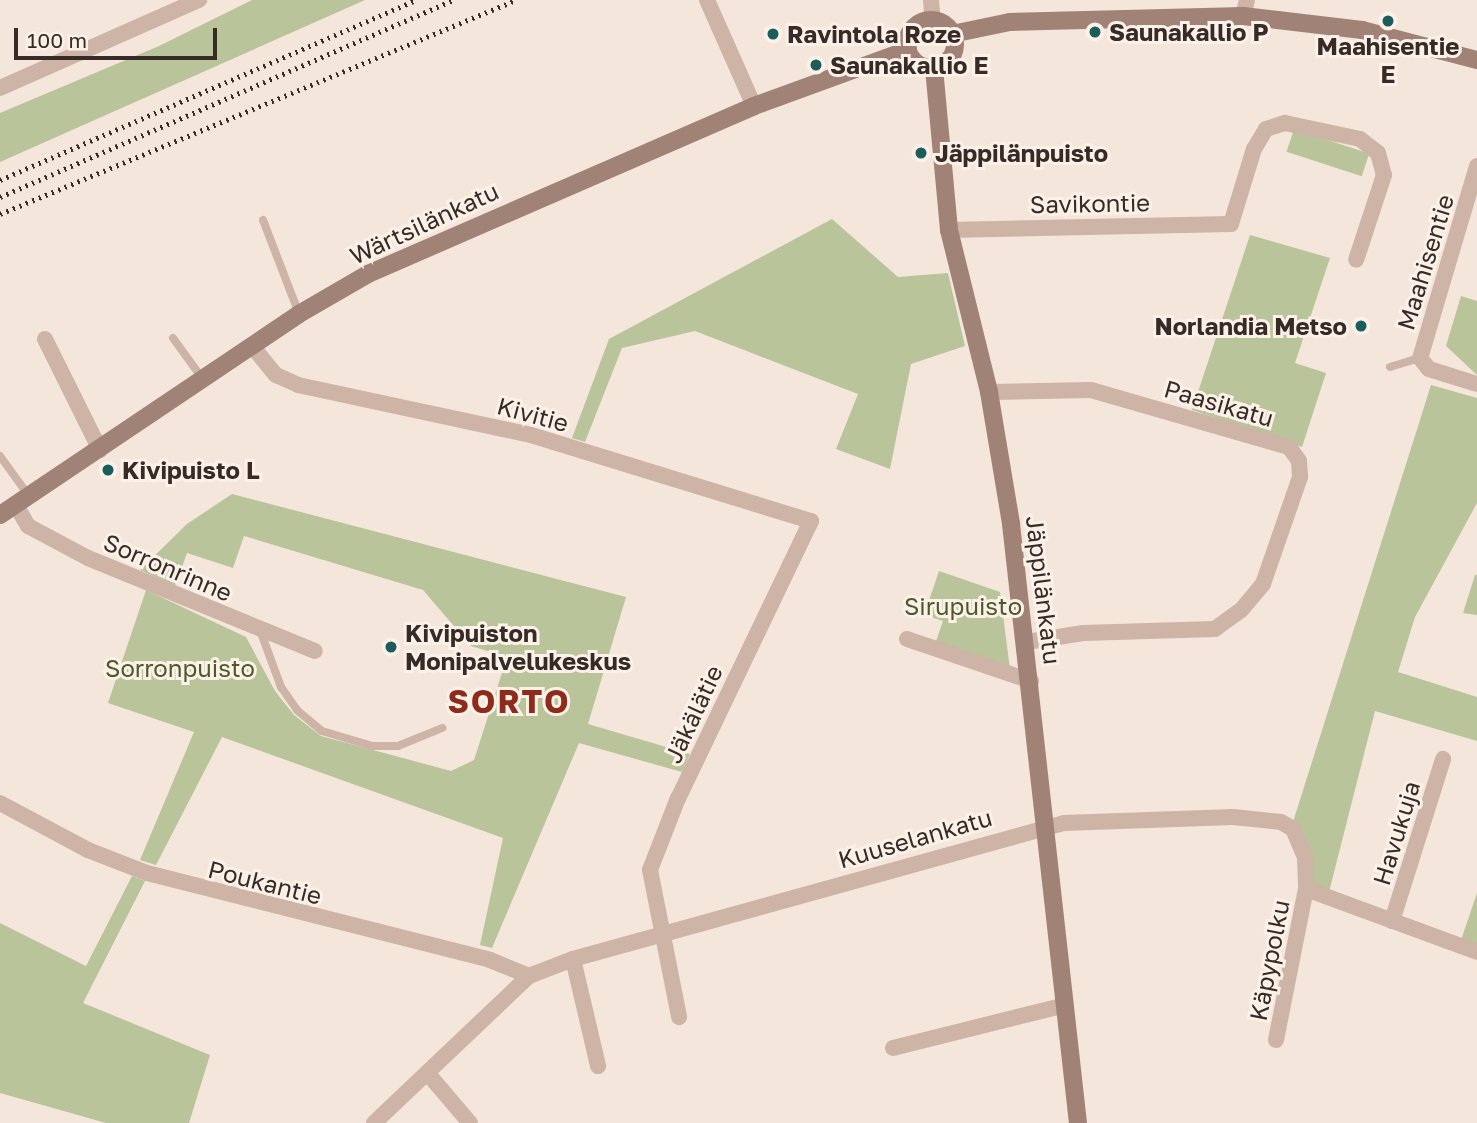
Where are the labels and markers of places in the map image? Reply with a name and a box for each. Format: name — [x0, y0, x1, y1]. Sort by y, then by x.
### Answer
marker: Maahisentie E — [1380, 13, 1396, 29]
place label: Saunakallio P — [1109, 18, 1268, 46]
place label: Ravintola Roze — [787, 20, 961, 48]
marker: Saunakallio P — [1087, 24, 1103, 40]
marker: Ravintola Roze — [765, 26, 781, 42]
place label: Maahisentie E — [1317, 32, 1459, 88]
place label: Saunakallio E — [830, 51, 988, 79]
marker: Saunakallio E — [808, 57, 824, 73]
place label: Jäppilänpuisto — [935, 139, 1108, 167]
marker: Jäppilänpuisto — [913, 145, 929, 161]
place label: Norlandia Metso — [1154, 312, 1347, 340]
marker: Norlandia Metso — [1353, 318, 1369, 334]
place label: Kivipuisto L — [122, 456, 260, 484]
marker: Kivipuisto L — [100, 462, 116, 478]
place label: Kivipuiston Monipalvelukeskus — [405, 619, 631, 675]
marker: Kivipuiston Monipalvelukeskus — [383, 639, 399, 655]

